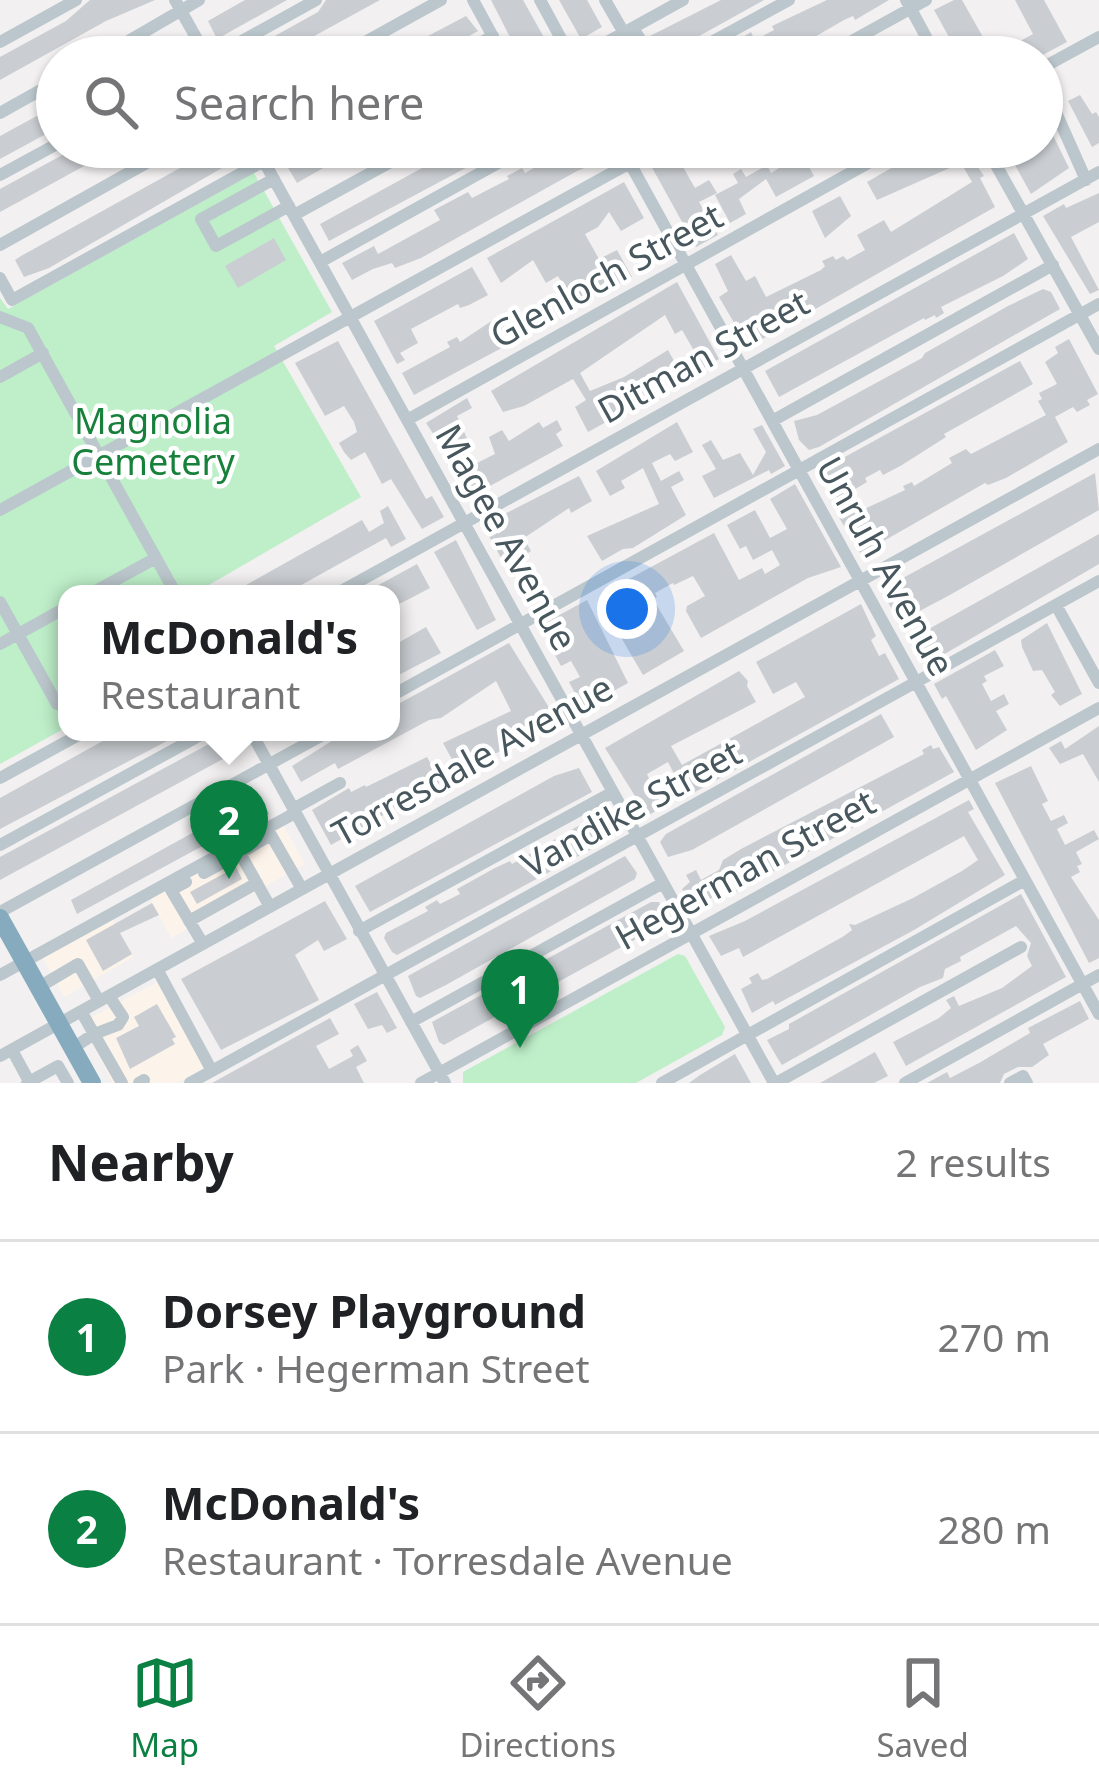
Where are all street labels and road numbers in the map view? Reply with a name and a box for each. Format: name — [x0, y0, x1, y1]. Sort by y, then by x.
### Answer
street label: Glenloch Street — [481, 191, 731, 359]
street label: Ditman Street — [589, 278, 817, 434]
street label: Magee Avenue — [425, 415, 589, 659]
street label: Unruh Avenue — [806, 448, 966, 684]
street label: Torresdale Avenue — [323, 663, 621, 857]
street label: Vandike Street — [512, 727, 750, 889]
street label: Hegerman Street — [606, 777, 884, 961]

